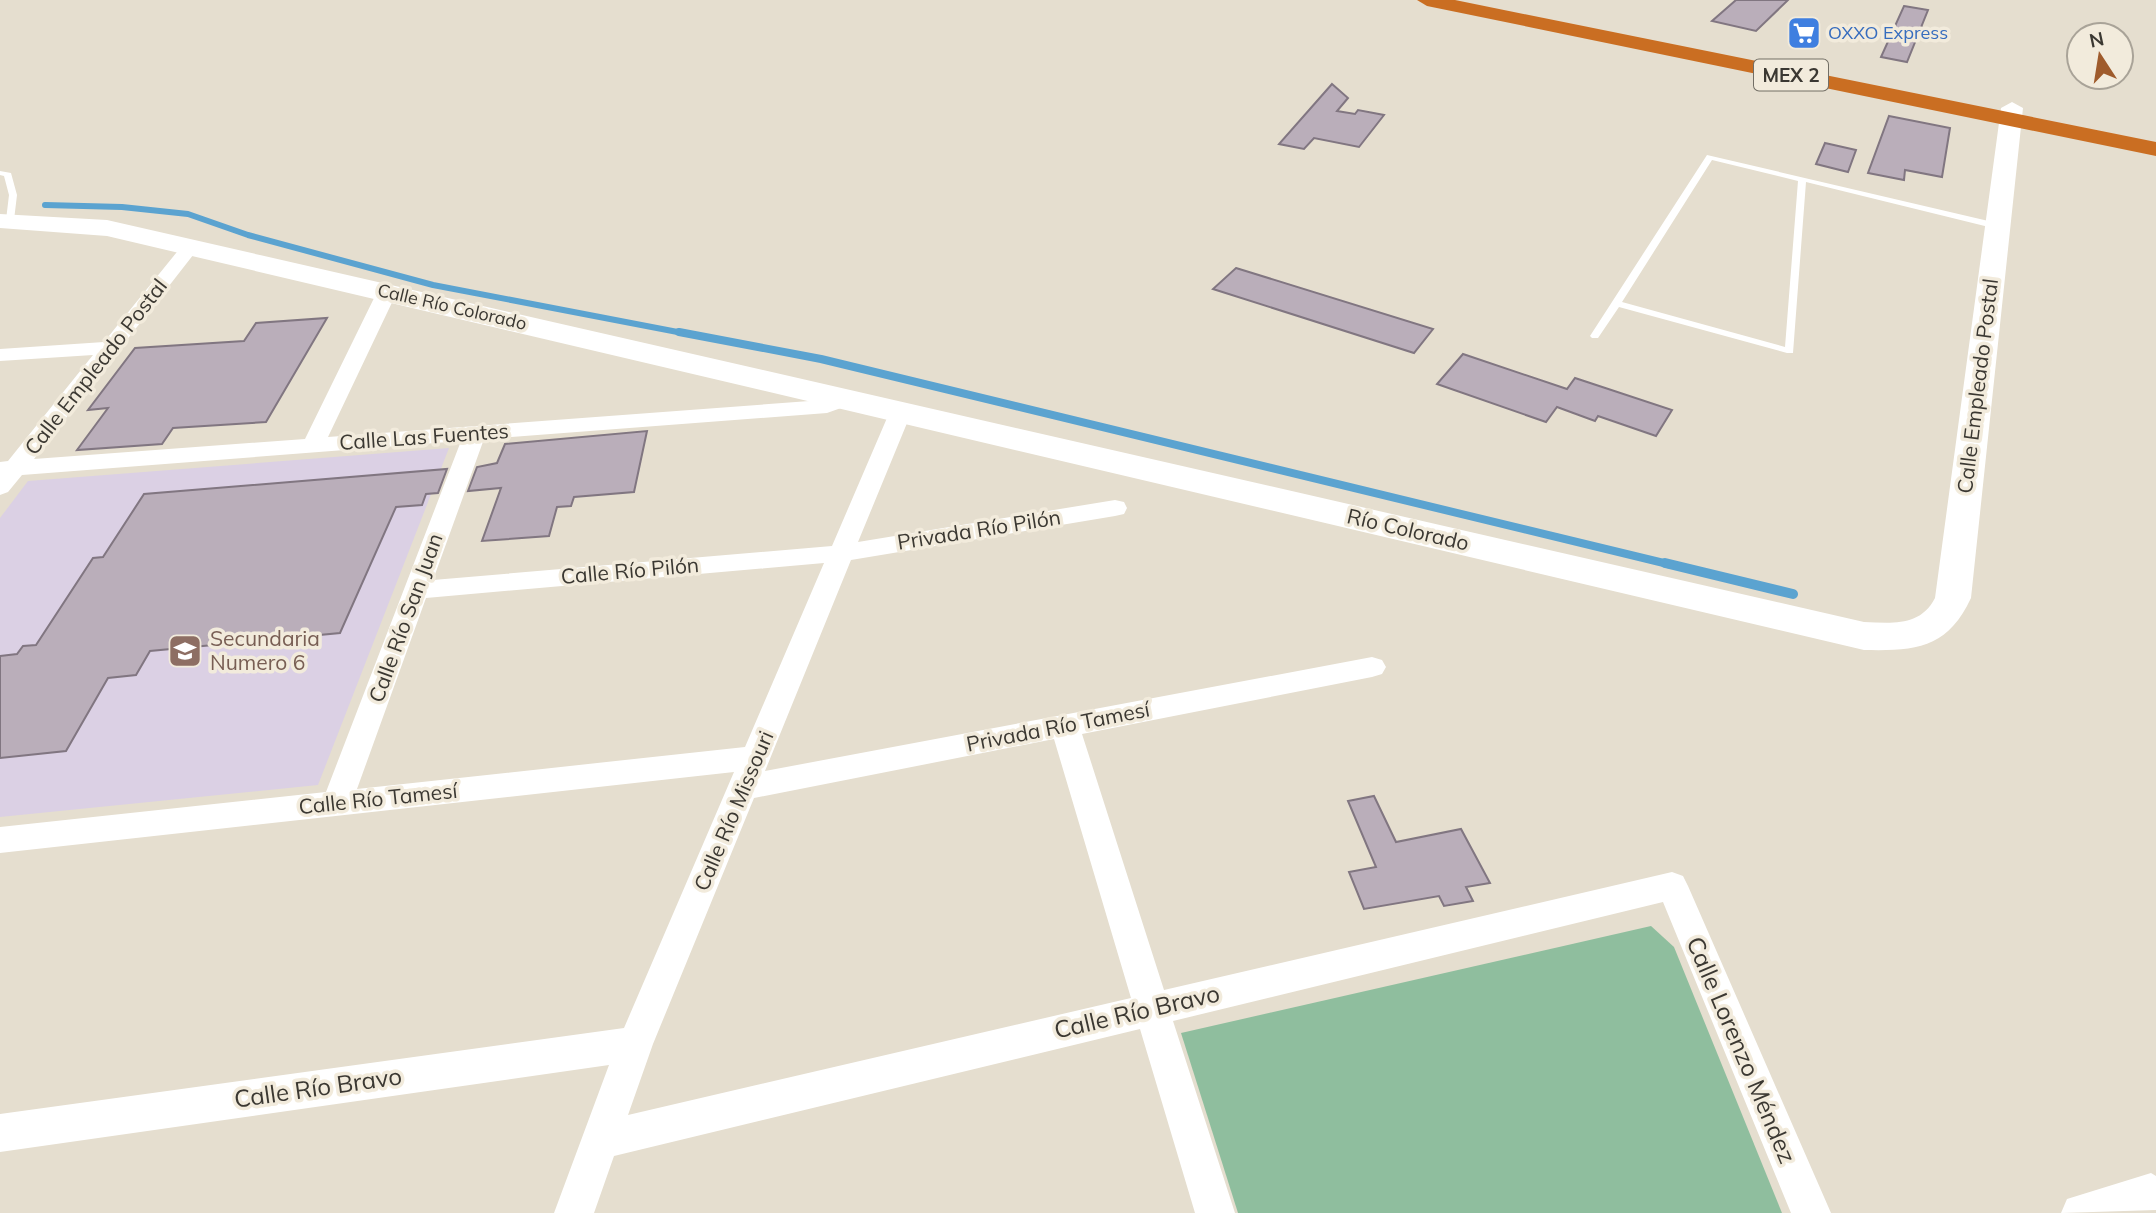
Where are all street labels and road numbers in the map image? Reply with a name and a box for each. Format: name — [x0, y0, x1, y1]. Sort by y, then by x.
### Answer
road number: MEX 2 — [1754, 60, 1828, 90]
street label: Calle Empleado Postal — [18, 273, 172, 460]
street label: Calle Empleado Postal — [1951, 277, 2003, 495]
street label: Calle Río Colorado — [375, 278, 529, 335]
street label: Calle Las Fuentes — [338, 417, 510, 455]
street label: Río Colorado — [1345, 502, 1472, 556]
street label: Privada Río Pilón — [895, 503, 1063, 555]
street label: Calle Río San Juan — [362, 530, 448, 706]
street label: Calle Río Pilón — [560, 551, 700, 589]
street label: Privada Río Tamesí — [964, 695, 1153, 757]
street label: Calle Río Missouri — [688, 727, 778, 894]
street label: Calle Río Tamesí — [297, 777, 460, 819]
street label: Calle Lorenzo Méndez — [1681, 932, 1803, 1167]
street label: Calle Río Bravo — [1051, 977, 1222, 1045]
street label: Calle Río Bravo — [232, 1060, 404, 1114]

